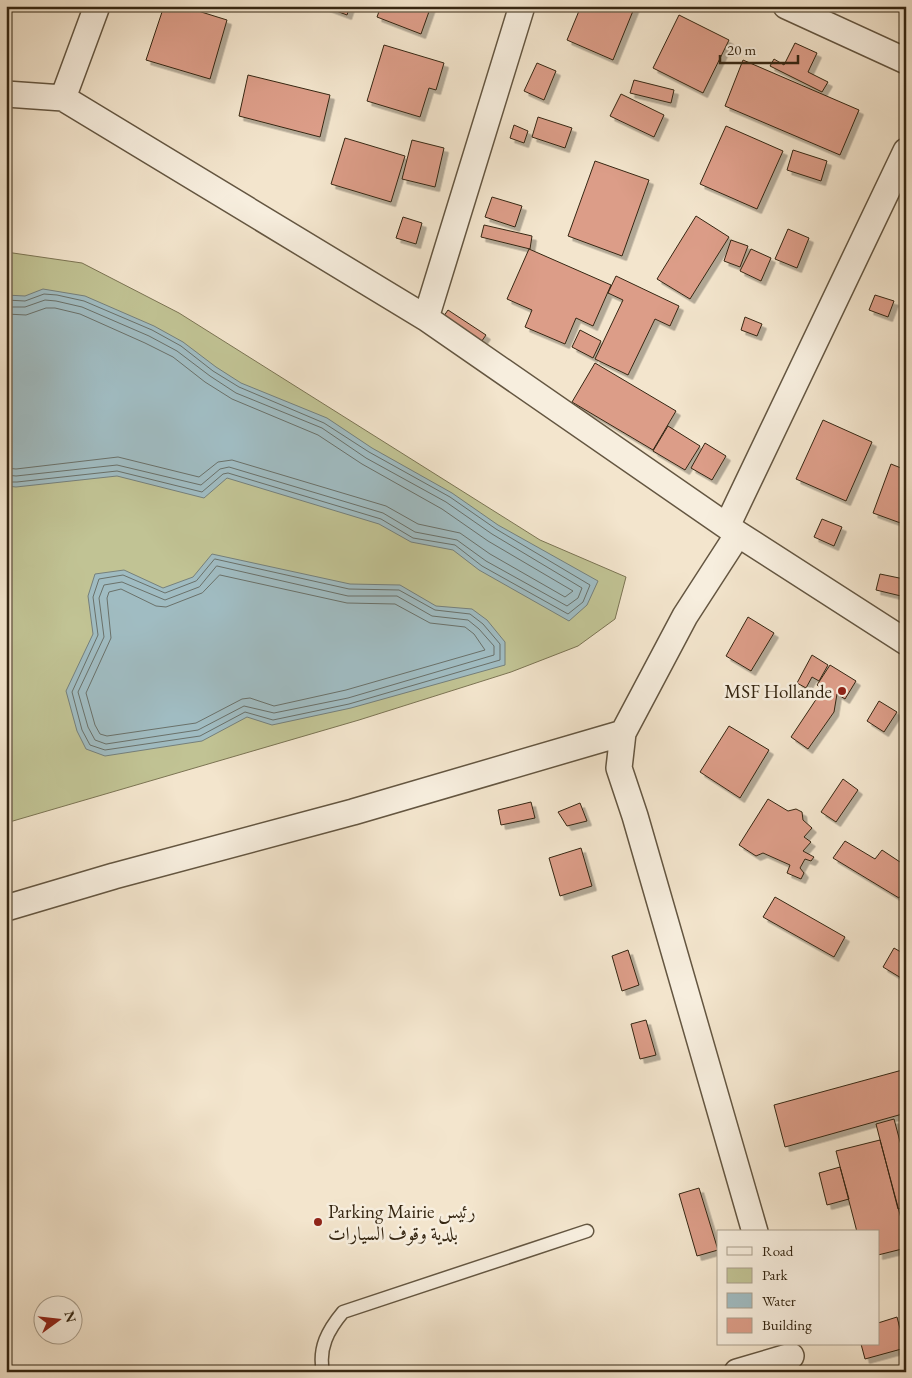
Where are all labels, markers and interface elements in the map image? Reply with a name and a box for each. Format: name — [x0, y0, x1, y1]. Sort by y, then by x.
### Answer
scale bar — [720, 32, 797, 64]
text: 20 m — [727, 40, 756, 59]
place label: MSF Hollande — [724, 679, 832, 704]
marker: MSF Hollande — [836, 685, 848, 697]
place label: Parking Mairie رئيس بلدية وقوف السيارات — [328, 1199, 476, 1246]
marker: Parking Mairie رئيس بلدية وقوف السيارات — [312, 1216, 324, 1228]
legend — [717, 1230, 880, 1346]
text: Road — [762, 1241, 794, 1260]
text: Park — [762, 1265, 789, 1284]
text: Water — [762, 1291, 796, 1310]
north arrow — [32, 1296, 82, 1346]
text: N — [60, 1309, 81, 1325]
text: Building — [762, 1315, 812, 1334]

